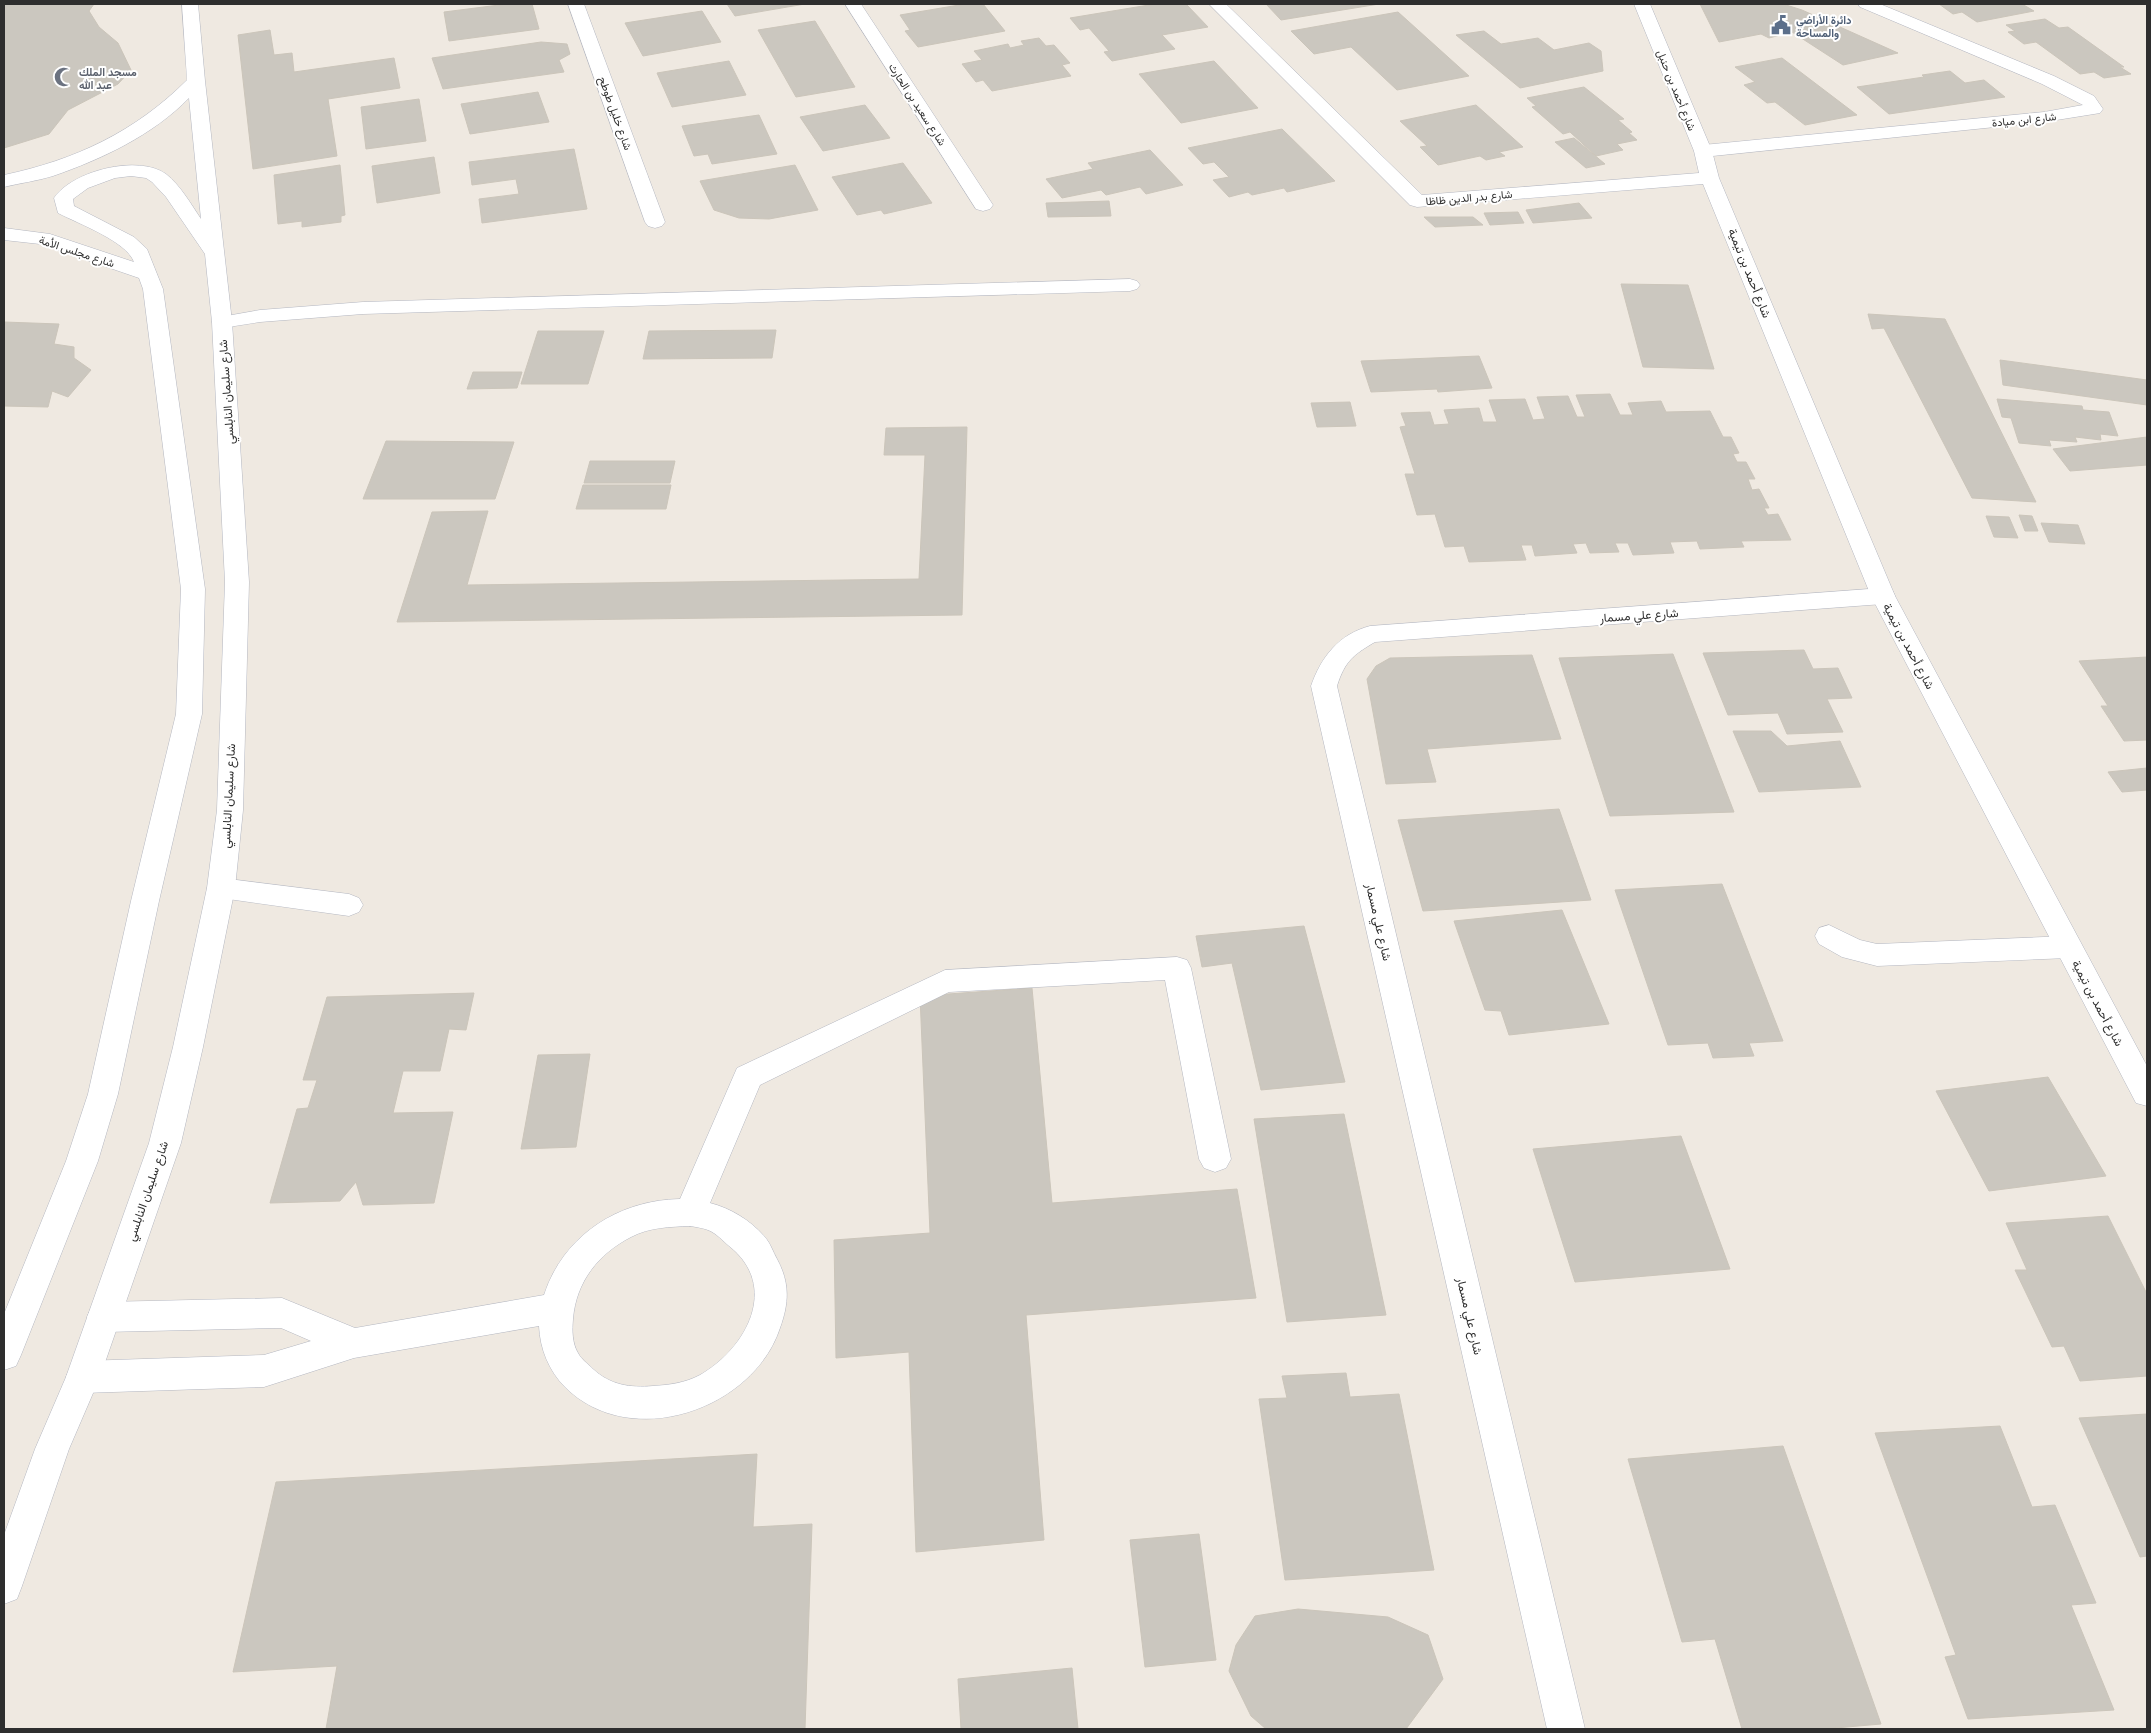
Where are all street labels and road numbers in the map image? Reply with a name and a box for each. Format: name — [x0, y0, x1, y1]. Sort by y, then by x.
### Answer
street label: شارع أحمد بن حنبل — [1653, 47, 1700, 133]
street label: شارع سعيد بن الحارث — [885, 60, 950, 149]
street label: شارع خليل طوطح — [595, 74, 636, 152]
street label: شارع ابن ميادة — [1991, 108, 2057, 131]
street label: شارع بدر الدين ظاظا — [1425, 186, 1513, 209]
street label: شارع أحمد بن تيمية — [1723, 226, 1776, 321]
street label: شارع مجلس الأمة — [37, 232, 117, 271]
street label: شارع سليمان النابلسي — [214, 339, 240, 445]
street label: شارع أحمد بن تيمية — [1878, 600, 1939, 693]
street label: شارع علي مسمار — [1598, 604, 1679, 628]
street label: شارع سليمان النابلسي — [217, 743, 241, 849]
street label: شارع علي مسمار — [1360, 881, 1396, 963]
street label: شارع أحمد بن تيمية — [2067, 957, 2128, 1050]
street label: شارع سليمان النابلسي — [122, 1139, 174, 1244]
street label: شارع علي مسمار — [1451, 1275, 1487, 1357]

